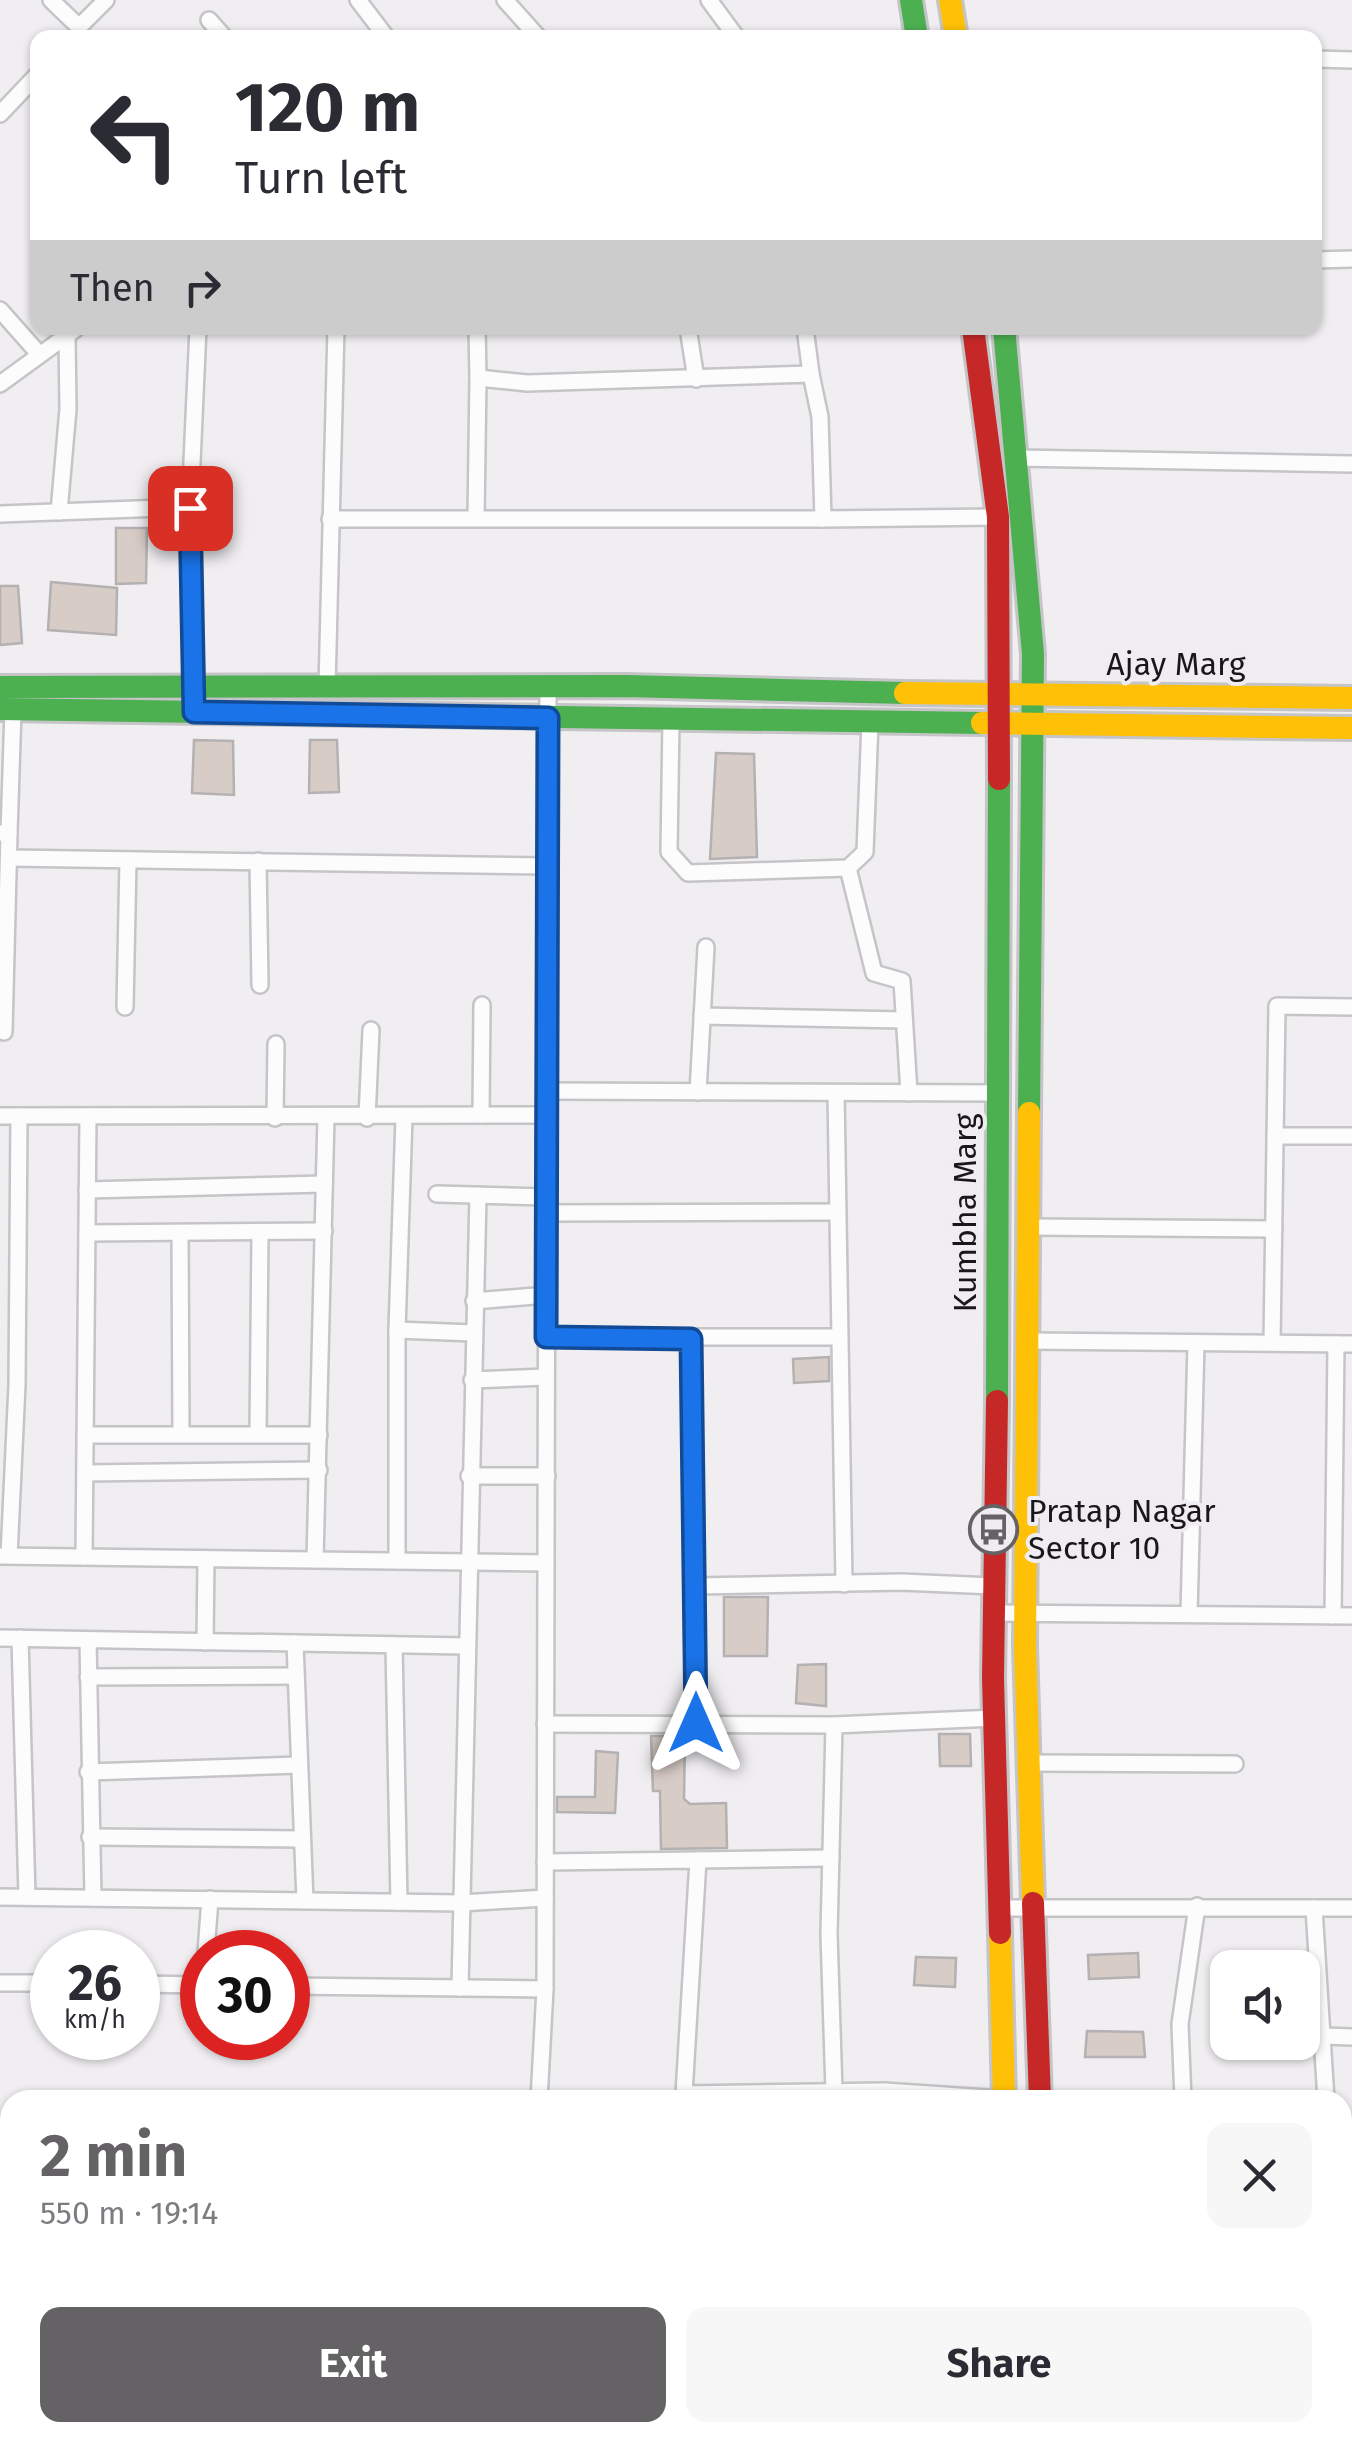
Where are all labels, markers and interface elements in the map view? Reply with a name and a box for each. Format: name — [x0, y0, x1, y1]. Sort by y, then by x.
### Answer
text: 120 m — [235, 66, 420, 150]
icon: left — [70, 70, 200, 200]
text: Turn left — [235, 151, 407, 205]
icon: right — [175, 260, 230, 315]
text: Then — [70, 265, 155, 311]
pin — [148, 466, 233, 551]
icon: arrive — [163, 481, 218, 536]
street label: Ajay Marg — [1106, 645, 1246, 683]
street label: Kumbha Marg — [946, 1113, 984, 1313]
place label: Pratap Nagar Sector 10 — [1028, 1492, 1216, 1567]
bus stop icon: Pratap Nagar Sector 10 — [967, 1503, 1019, 1555]
position arrow — [644, 1671, 748, 1775]
speed limit sign: 30 — [180, 1930, 310, 2060]
map controls — [1210, 1950, 1320, 2060]
button: sound — [1210, 1950, 1320, 2060]
text: 26 — [68, 1953, 122, 2013]
text: km/h — [64, 2005, 126, 2035]
text: 2 min — [40, 2120, 187, 2192]
button: close — [1207, 2123, 1312, 2228]
text: 550 m · 19:14 — [40, 2194, 218, 2232]
button: Exit — [40, 2307, 666, 2422]
button: Share — [686, 2307, 1312, 2422]

